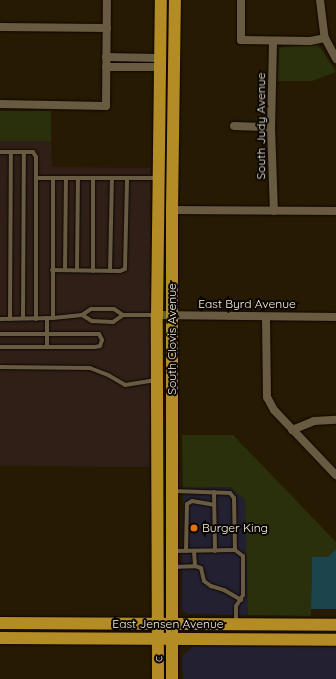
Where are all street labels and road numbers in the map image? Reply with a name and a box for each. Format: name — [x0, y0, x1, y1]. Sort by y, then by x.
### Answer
street label: South Judy Avenue — [254, 72, 268, 180]
street label: South Clovis Avenue — [165, 283, 179, 395]
street label: East Byrd Avenue — [198, 297, 296, 311]
street label: East Jensen Avenue — [112, 617, 224, 631]
street label: c — [151, 656, 165, 662]

